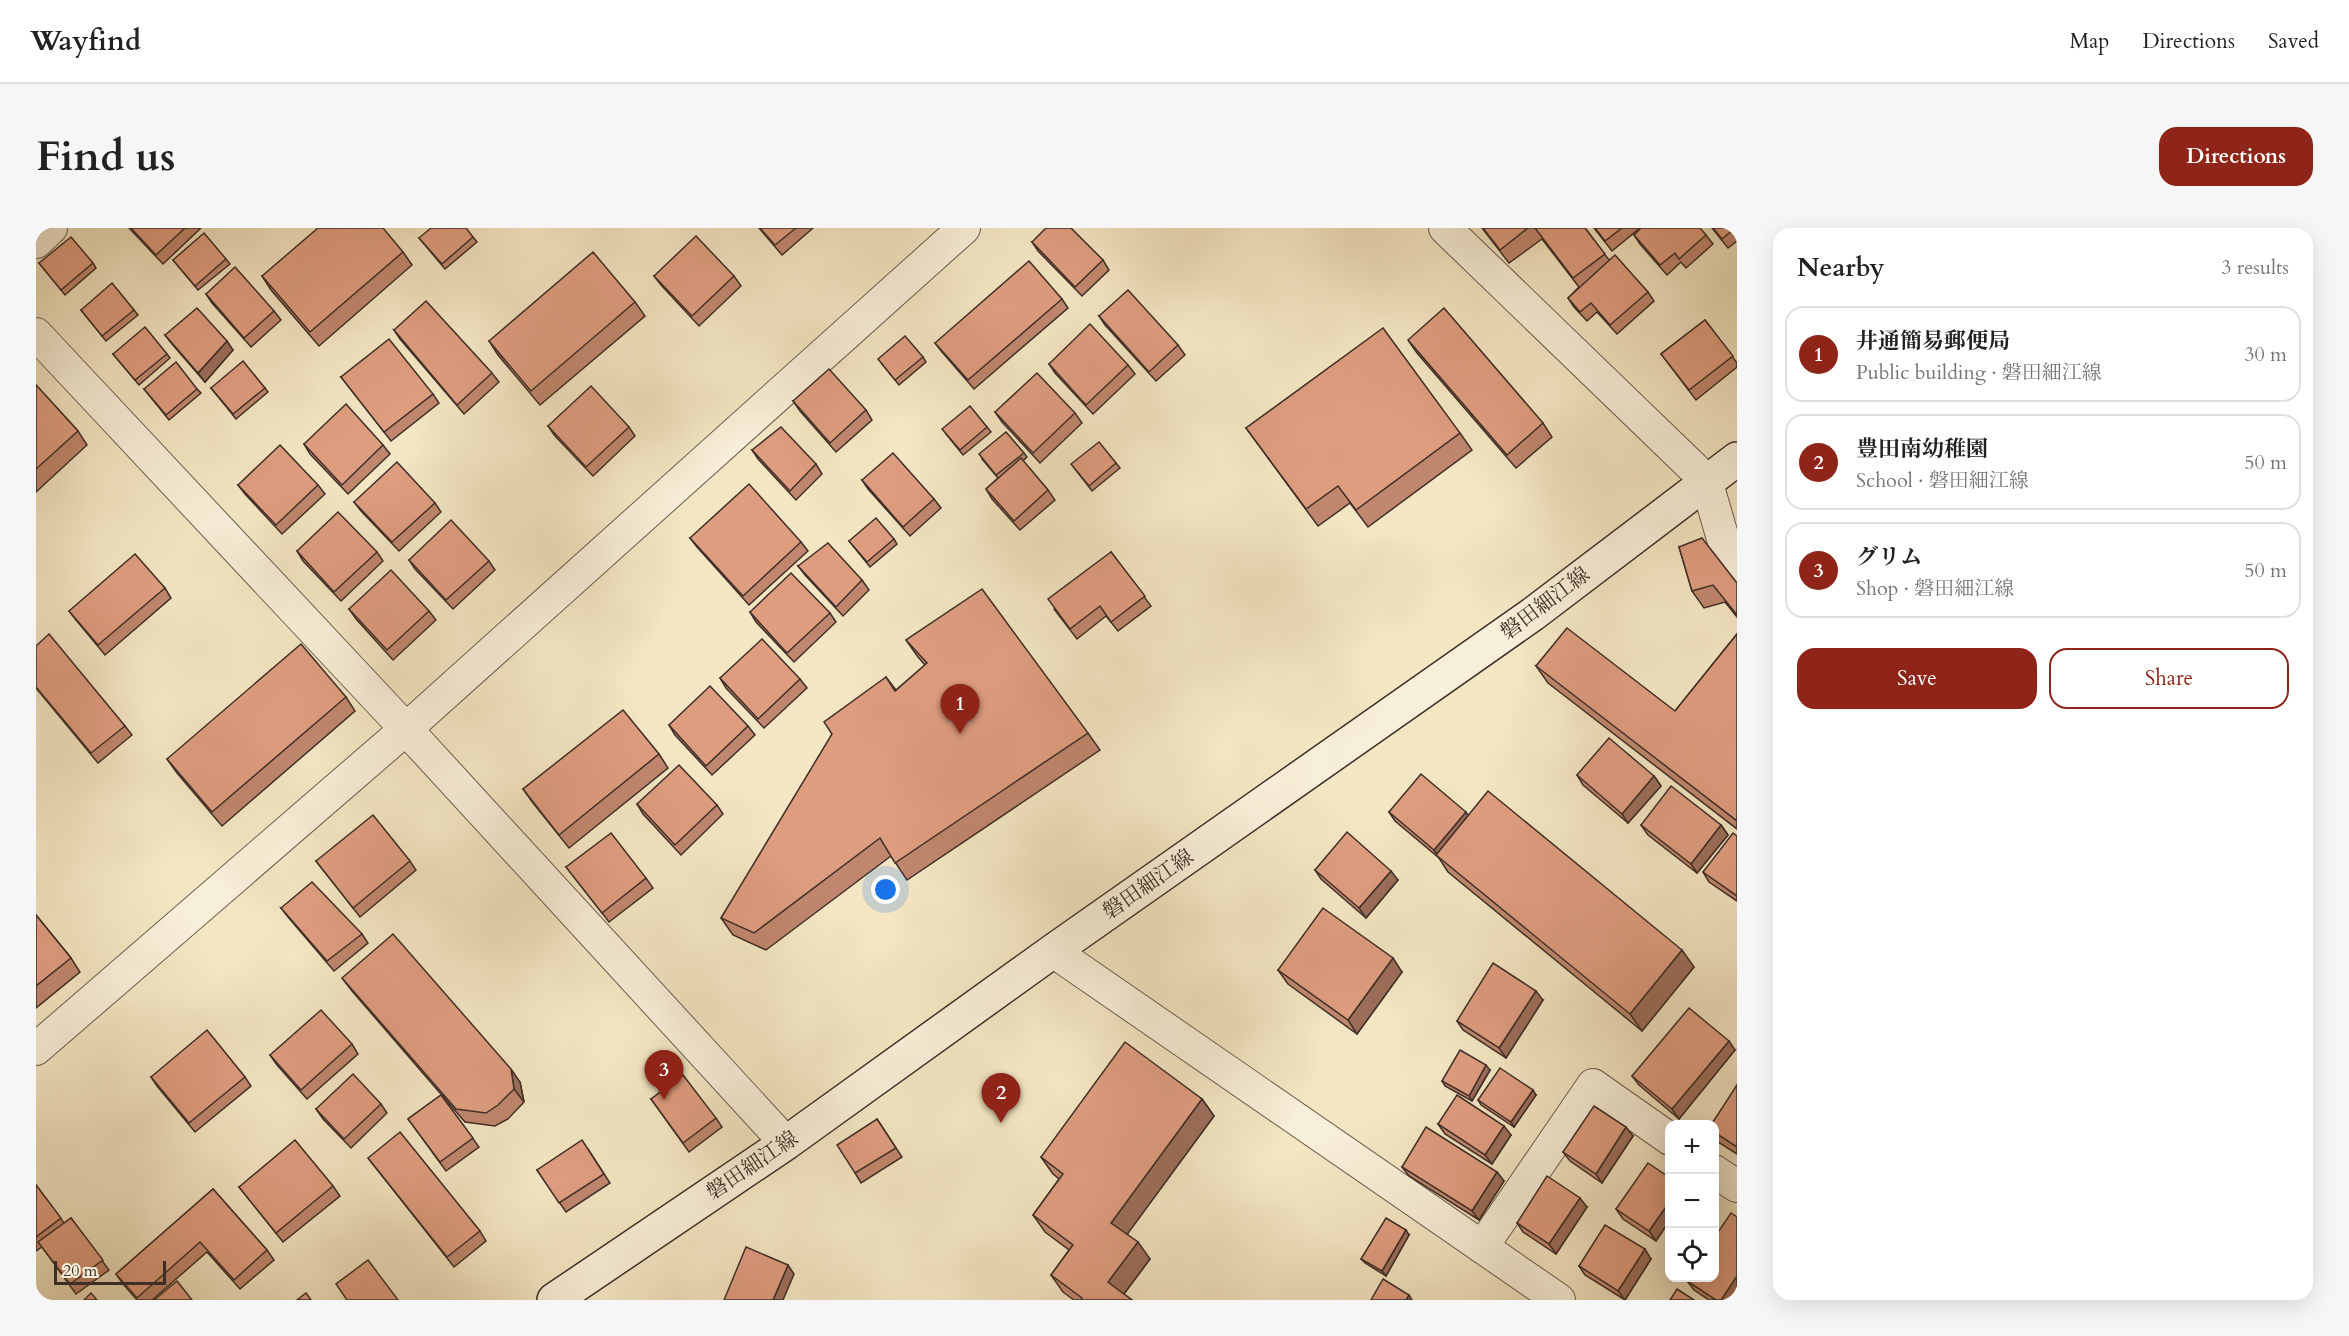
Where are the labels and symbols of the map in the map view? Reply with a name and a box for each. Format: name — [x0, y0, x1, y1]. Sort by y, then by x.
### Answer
street label: 磐田細江線 — [1495, 560, 1596, 647]
pin: 1 — [940, 684, 980, 734]
street label: 磐田細江線 — [1097, 842, 1200, 926]
your location — [871, 875, 900, 904]
pin: 3 — [644, 1050, 684, 1100]
pin: 2 — [982, 1074, 1020, 1123]
street label: 磐田細江線 — [701, 1124, 804, 1207]
scale bar — [54, 1258, 166, 1286]

